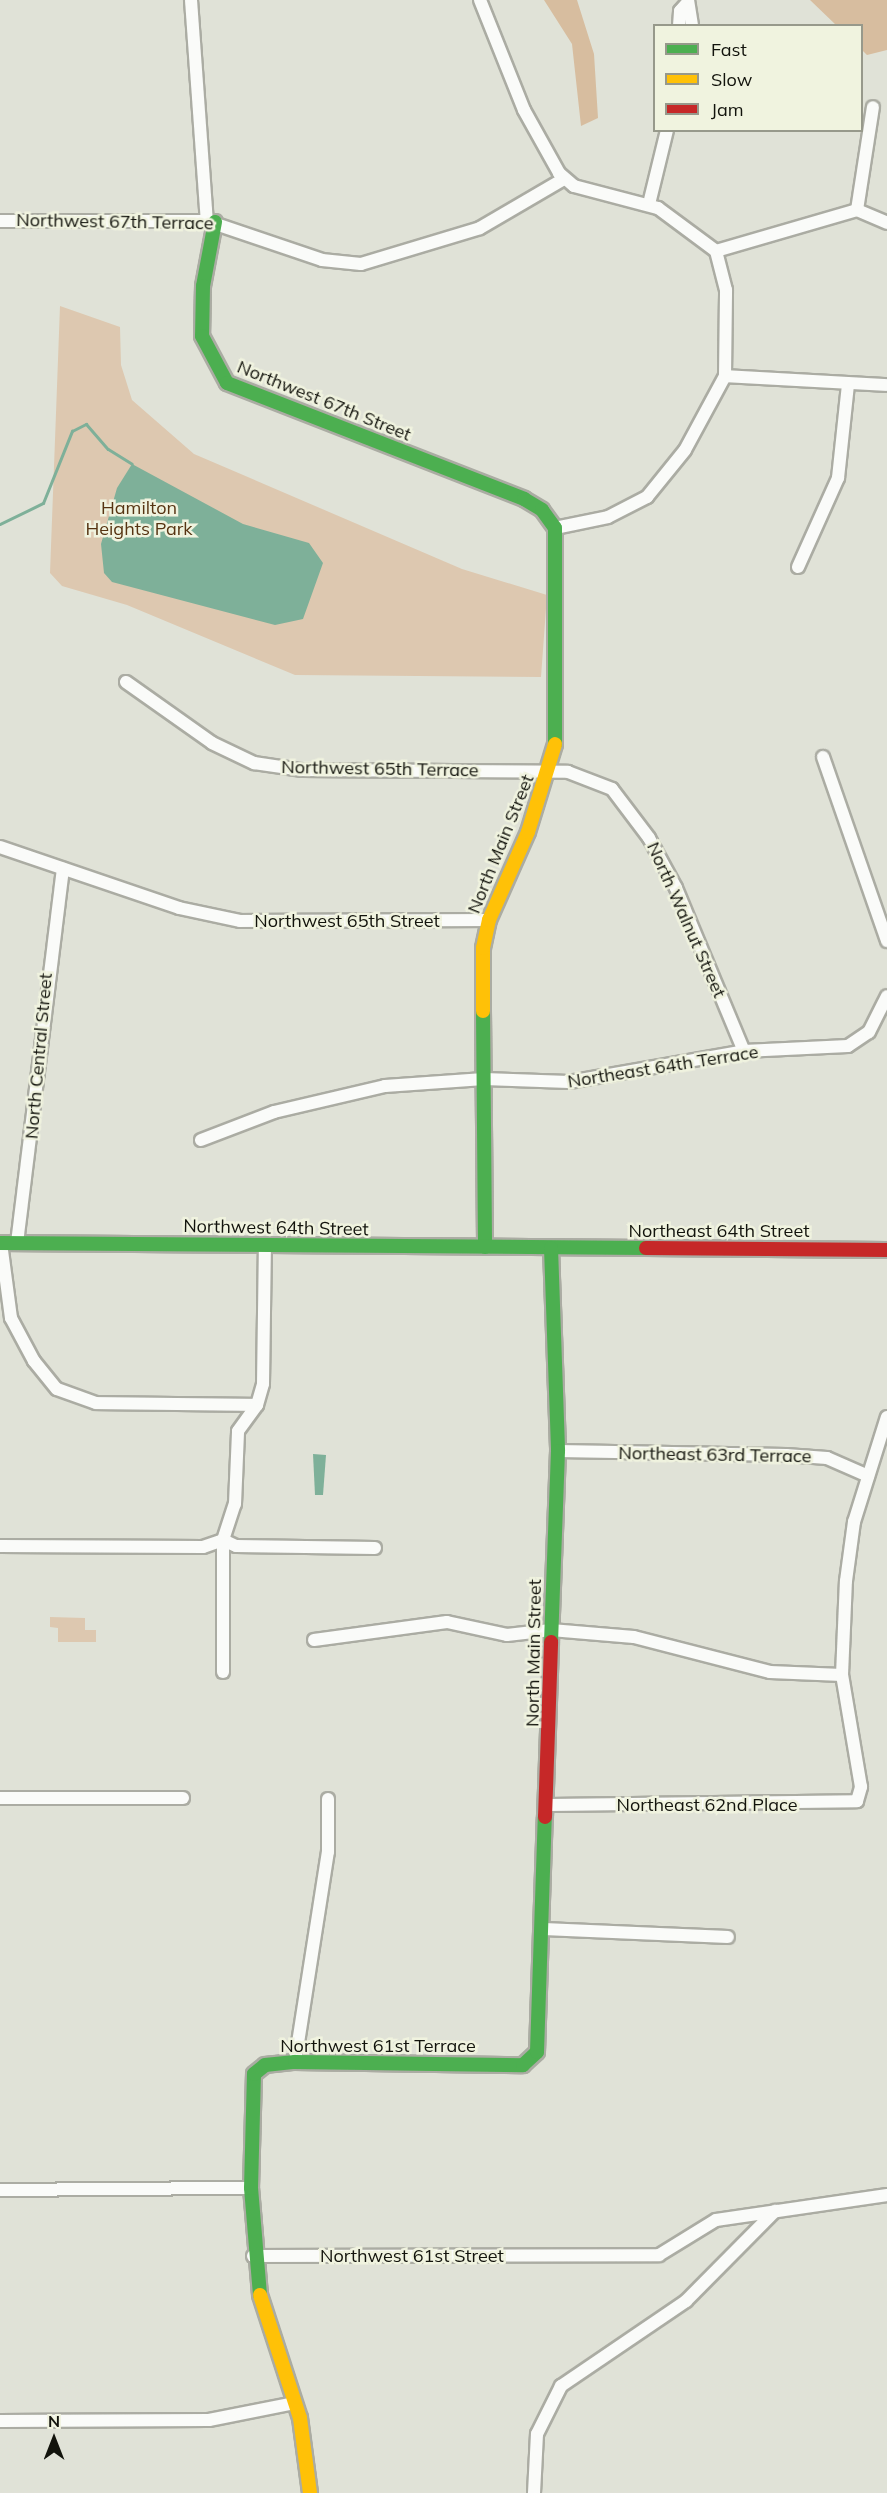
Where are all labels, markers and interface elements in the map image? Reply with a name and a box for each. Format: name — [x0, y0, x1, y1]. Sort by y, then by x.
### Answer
legend — [653, 24, 863, 132]
text: Fast — [711, 38, 747, 61]
text: Slow — [711, 68, 752, 91]
text: Jam — [711, 98, 744, 121]
street label: Northwest 67th Terrace — [16, 209, 214, 235]
street label: Northwest 67th Street — [234, 356, 414, 446]
park label: Hamilton Heights Park — [85, 498, 193, 540]
street label: Northwest 65th Terrace — [281, 756, 479, 782]
street label: North Main Street — [463, 771, 539, 917]
street label: North Walnut Street — [642, 839, 730, 1001]
street label: Northwest 65th Street — [254, 910, 440, 932]
street label: North Central Street — [21, 972, 57, 1140]
street label: Northeast 64th Terrace — [566, 1041, 760, 1093]
street label: Northwest 64th Street — [183, 1216, 369, 1240]
street label: Northeast 64th Street — [629, 1220, 809, 1242]
street label: Northeast 63rd Terrace — [618, 1443, 812, 1467]
street label: North Main Street — [522, 1579, 546, 1727]
street label: Northeast 62nd Place — [617, 1794, 797, 1816]
street label: Northwest 61st Terrace — [280, 2035, 476, 2057]
street label: Northwest 61st Street — [320, 2245, 504, 2267]
north arrow — [24, 2409, 84, 2469]
text: N — [48, 2411, 60, 2431]

